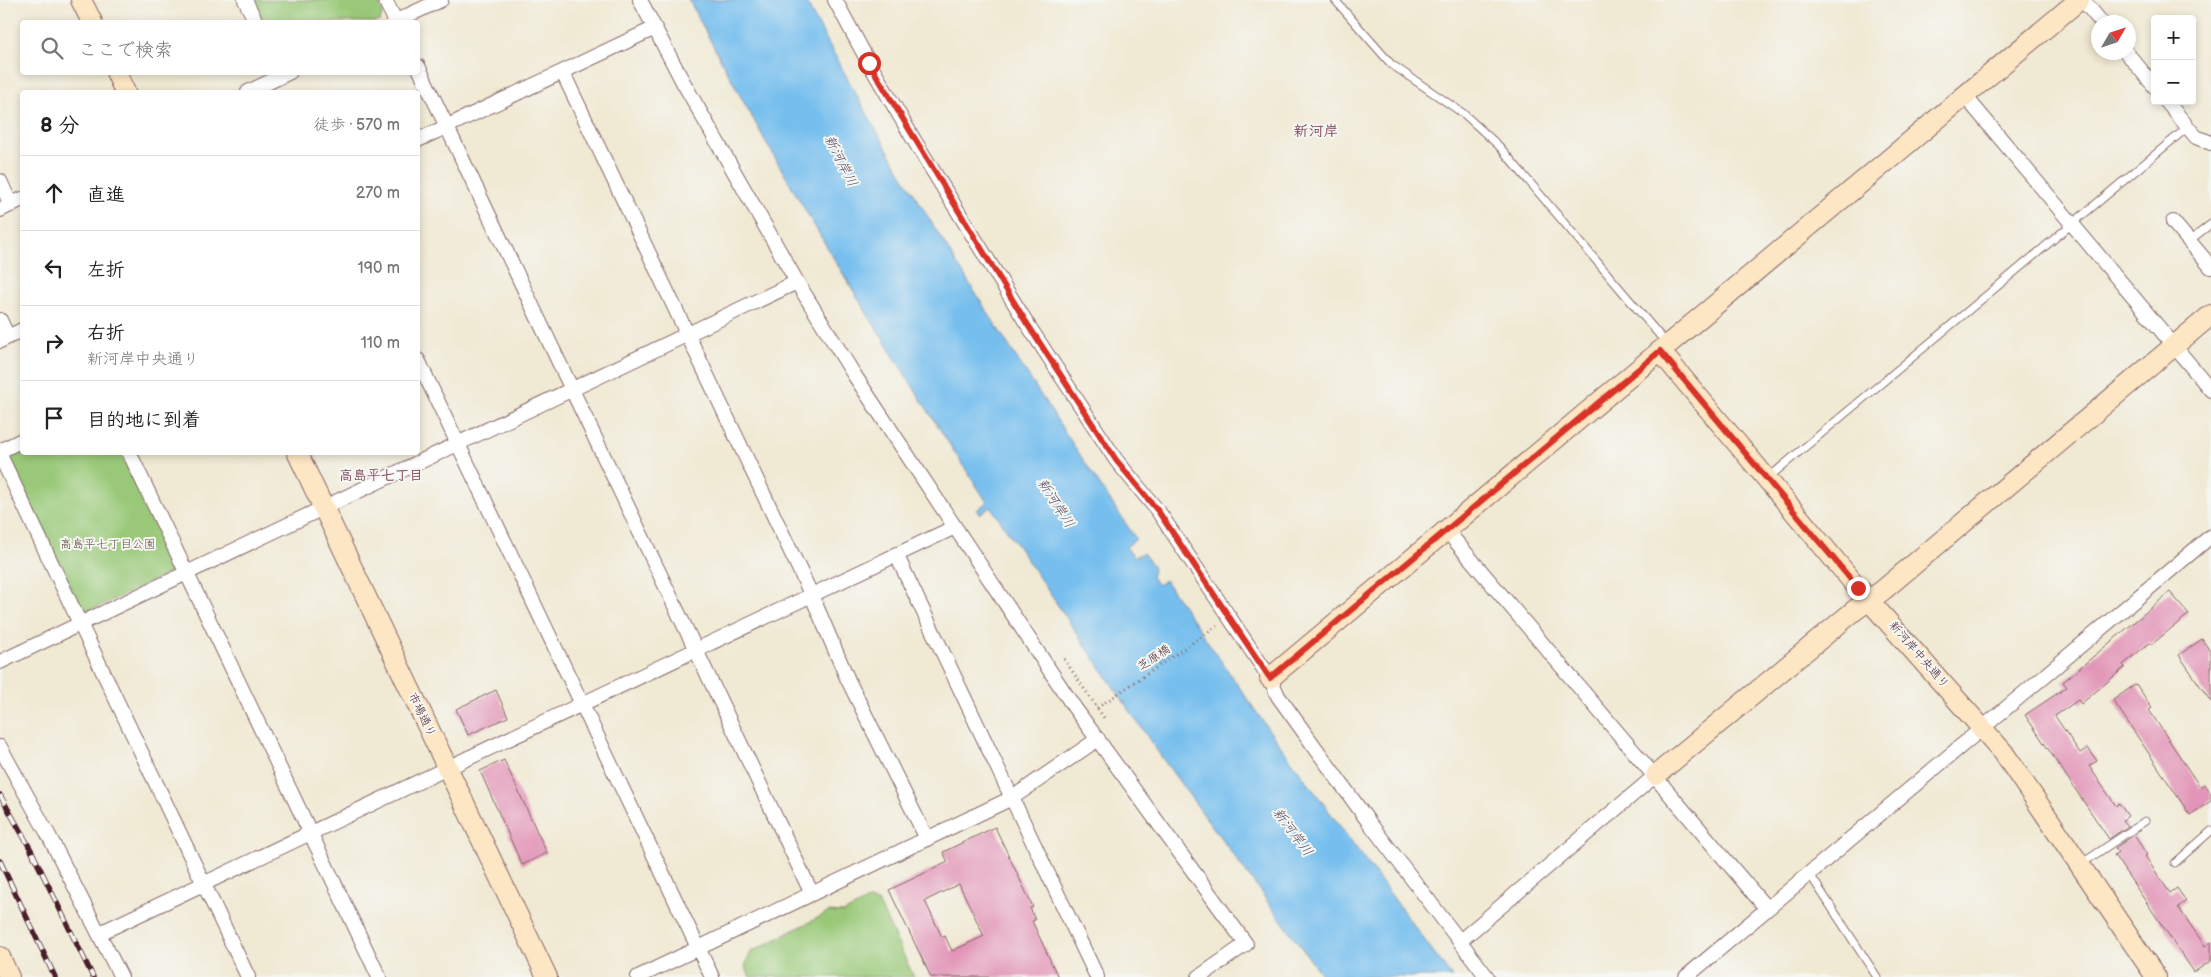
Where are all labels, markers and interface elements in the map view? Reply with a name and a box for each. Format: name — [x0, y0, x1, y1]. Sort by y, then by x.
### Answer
north arrow — [2091, 15, 2136, 60]
map controls — [2151, 15, 2196, 105]
button: + — [2151, 15, 2196, 60]
search box — [20, 20, 420, 75]
icon: search — [38, 34, 66, 62]
text: ここで検索 — [78, 39, 173, 62]
route start — [858, 52, 881, 75]
button: − — [2151, 60, 2196, 105]
text: 8 分 — [40, 113, 79, 138]
text: 徒歩 · 570 m — [314, 116, 400, 135]
district label: 新河岸 — [1293, 122, 1339, 141]
water label: 新河岸川 — [821, 132, 861, 190]
icon: ahead — [40, 179, 68, 207]
text: 直進 — [87, 184, 125, 207]
text: 270 m — [356, 184, 400, 203]
icon: left — [40, 254, 68, 282]
text: 左折 — [87, 259, 125, 282]
text: 190 m — [358, 259, 400, 278]
text: 右折 — [87, 322, 125, 345]
icon: right — [40, 329, 68, 357]
text: 110 m — [361, 334, 400, 353]
text: 新河岸中央通り — [87, 350, 199, 369]
icon: arrive — [40, 404, 68, 432]
text: 目的地に到着 — [87, 409, 201, 432]
district label: 高島平七丁目 — [339, 467, 423, 484]
water label: 新河岸川 — [1034, 475, 1078, 531]
park label: 高島平七丁目公園 — [60, 537, 156, 552]
route end — [1847, 577, 1870, 600]
street label: 新河岸中央通り — [1886, 618, 1952, 692]
street label: 芝原橋 — [1135, 642, 1173, 674]
street label: 市場通り — [405, 690, 439, 740]
water label: 新河岸川 — [1269, 805, 1317, 859]

